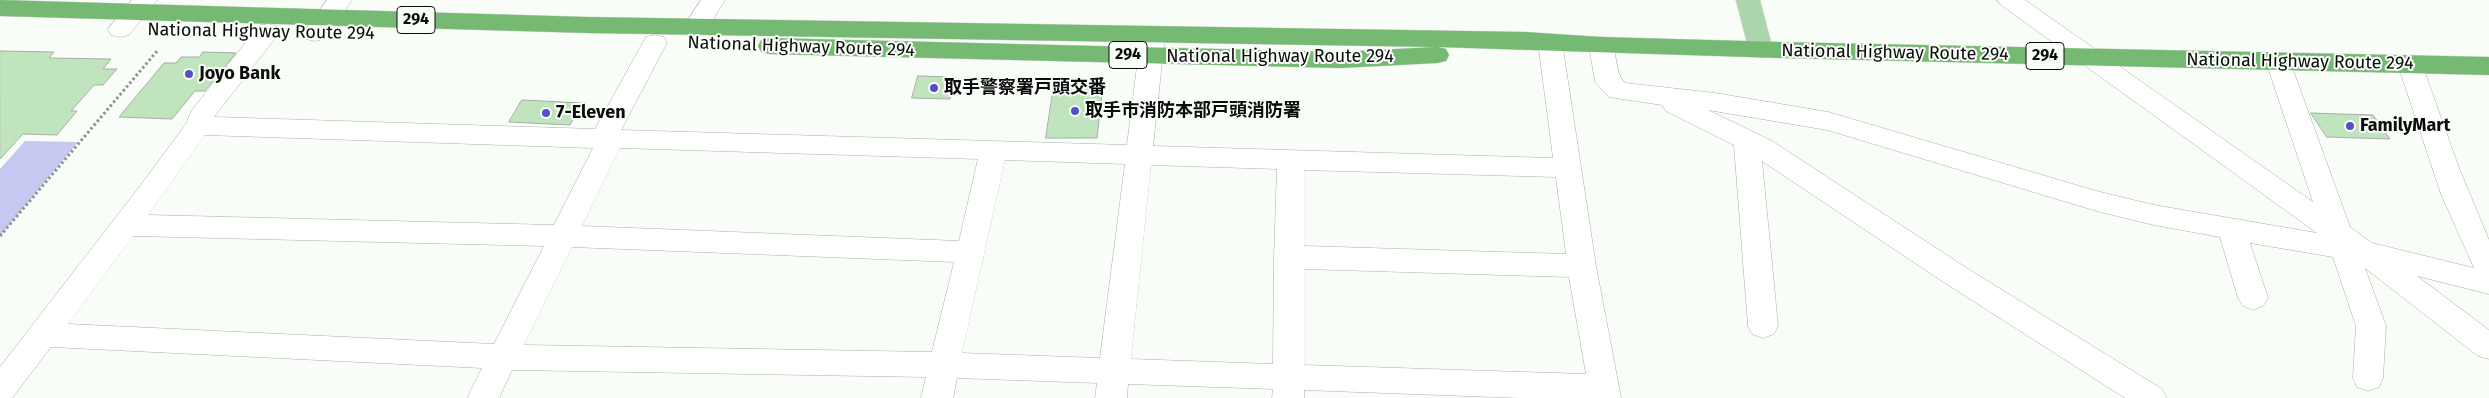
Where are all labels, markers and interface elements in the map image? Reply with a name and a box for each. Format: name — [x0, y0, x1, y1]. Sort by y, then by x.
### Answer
road number: 294 — [397, 6, 435, 34]
street label: National Highway Route 294 — [147, 19, 375, 45]
street label: National Highway Route 294 — [687, 32, 915, 62]
street label: National Highway Route 294 — [1781, 40, 2009, 66]
road number: 294 — [1109, 42, 1147, 68]
road number: 294 — [2026, 42, 2064, 70]
street label: National Highway Route 294 — [1166, 46, 1394, 68]
street label: National Highway Route 294 — [2186, 49, 2414, 75]
place label: Joyo Bank — [199, 63, 280, 85]
marker: Joyo Bank — [183, 68, 195, 80]
place label: 取手警察署戸頭交番 — [944, 77, 1106, 99]
marker: 取手警察署戸頭交番 — [928, 82, 940, 94]
place label: 取手市消防本部戸頭消防署 — [1085, 100, 1301, 122]
place label: 7-Eleven — [556, 102, 626, 124]
marker: 取手市消防本部戸頭消防署 — [1069, 105, 1081, 117]
marker: 7-Eleven — [540, 107, 552, 119]
place label: FamilyMart — [2360, 115, 2451, 137]
marker: FamilyMart — [2344, 120, 2356, 132]

